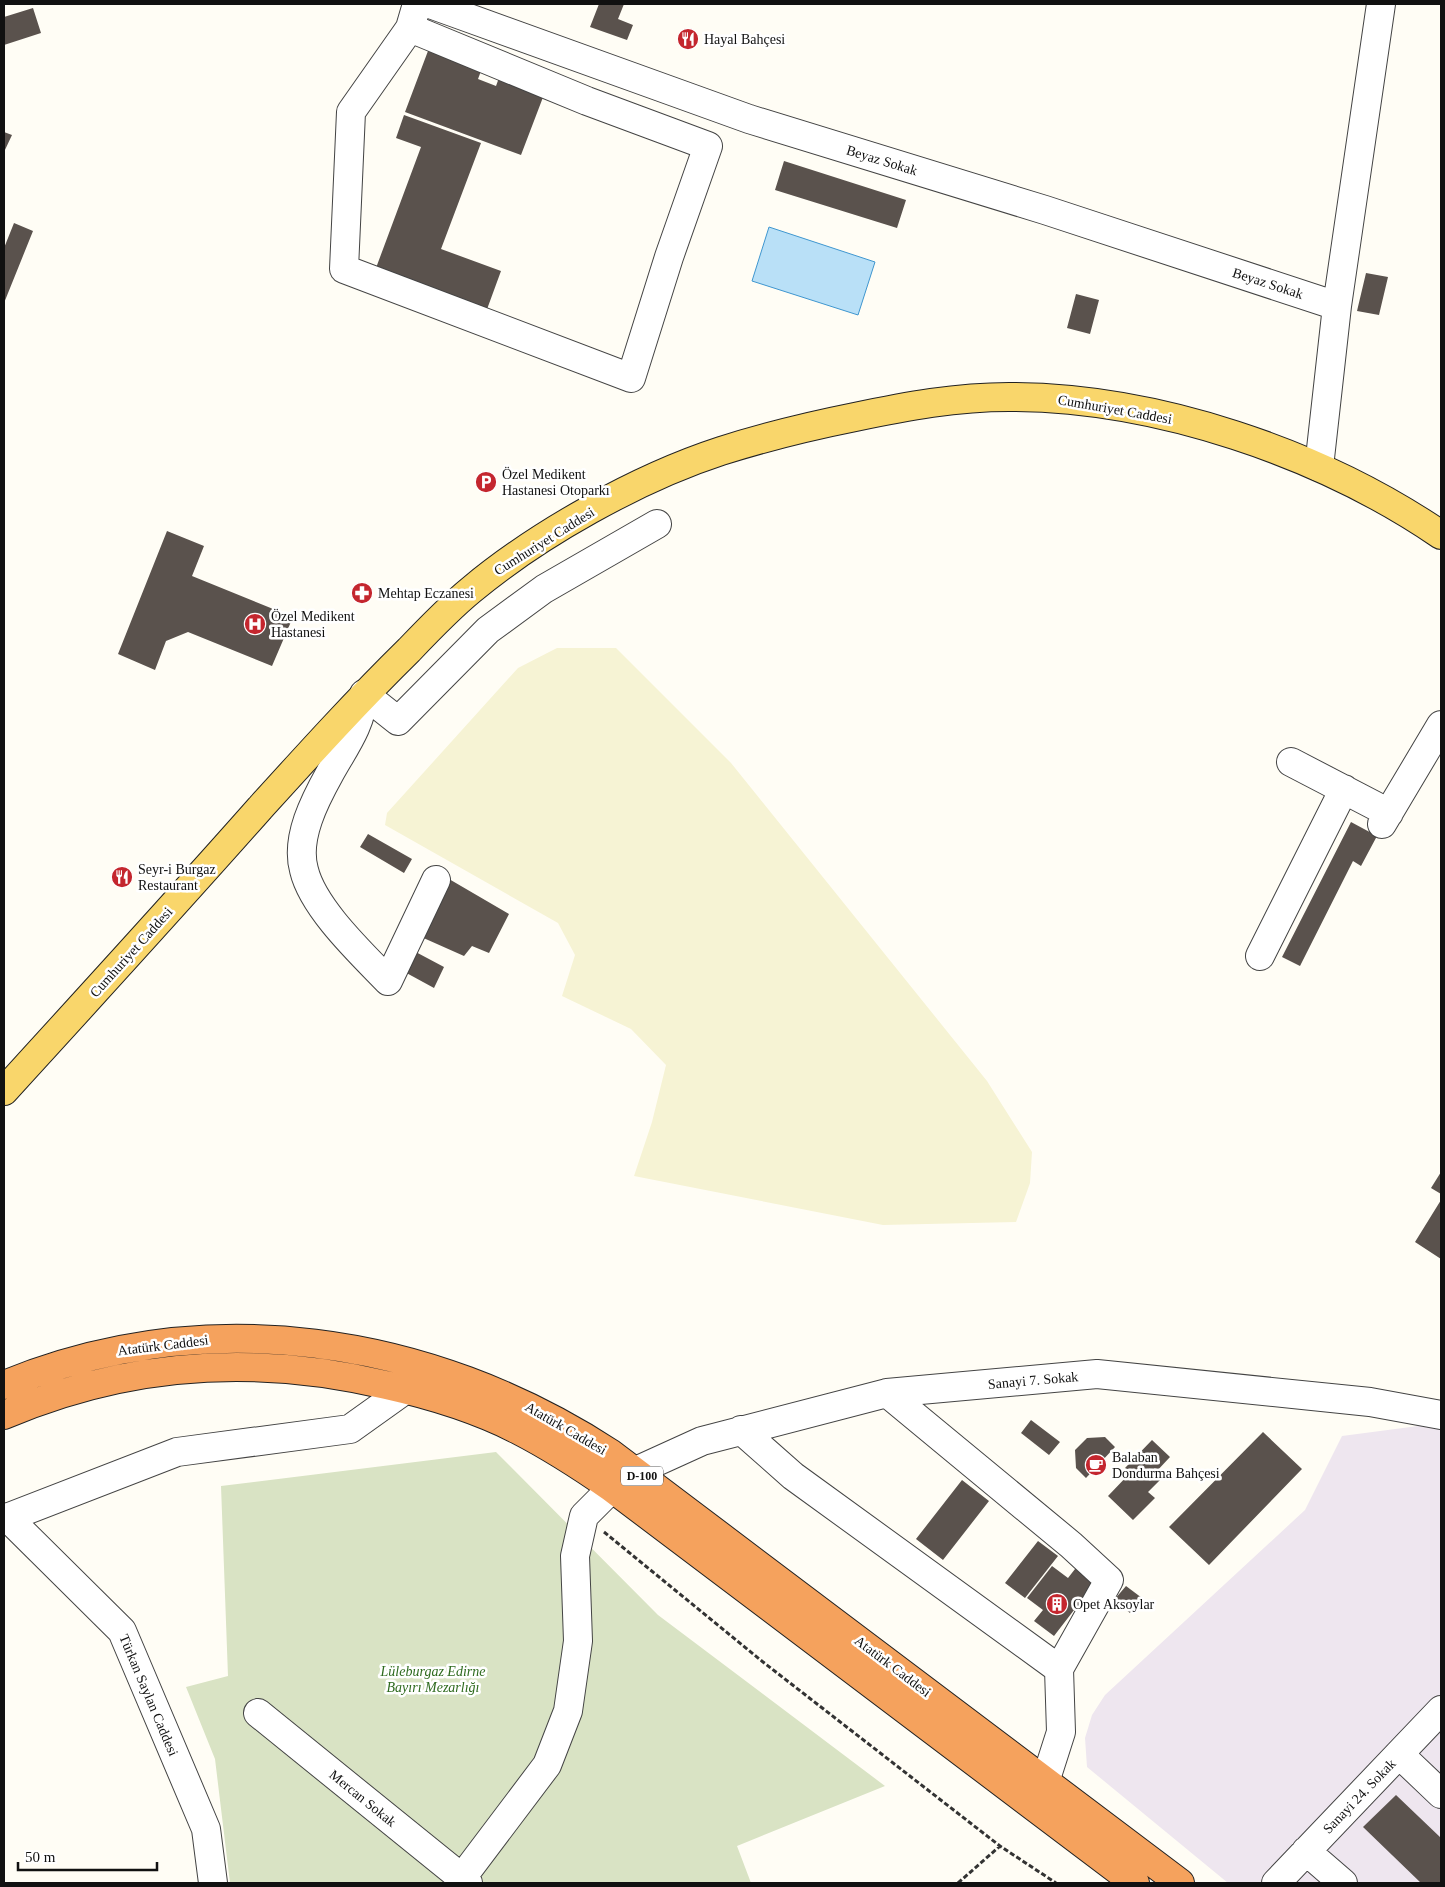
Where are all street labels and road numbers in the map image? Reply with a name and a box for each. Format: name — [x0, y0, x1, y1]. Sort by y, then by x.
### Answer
street label: Beyaz Sokak — [845, 143, 919, 178]
street label: Beyaz Sokak — [1231, 265, 1305, 302]
street label: Cumhuriyet Caddesi — [1057, 392, 1173, 427]
street label: Cumhuriyet Caddesi — [491, 504, 597, 578]
street label: Cumhuriyet Caddesi — [87, 904, 176, 1000]
street label: Atatürk Caddesi — [117, 1332, 209, 1359]
street label: Sanayi 7. Sokak — [987, 1369, 1079, 1392]
street label: Atatürk Caddesi — [522, 1399, 609, 1458]
road number: D-100 — [621, 1466, 663, 1485]
street label: Türkan Saylan Caddesi — [116, 1632, 181, 1758]
street label: Atatürk Caddesi — [852, 1633, 934, 1700]
street label: Sanayi 24. Sokak — [1320, 1756, 1399, 1837]
street label: Mercan Sokak — [326, 1767, 399, 1830]

